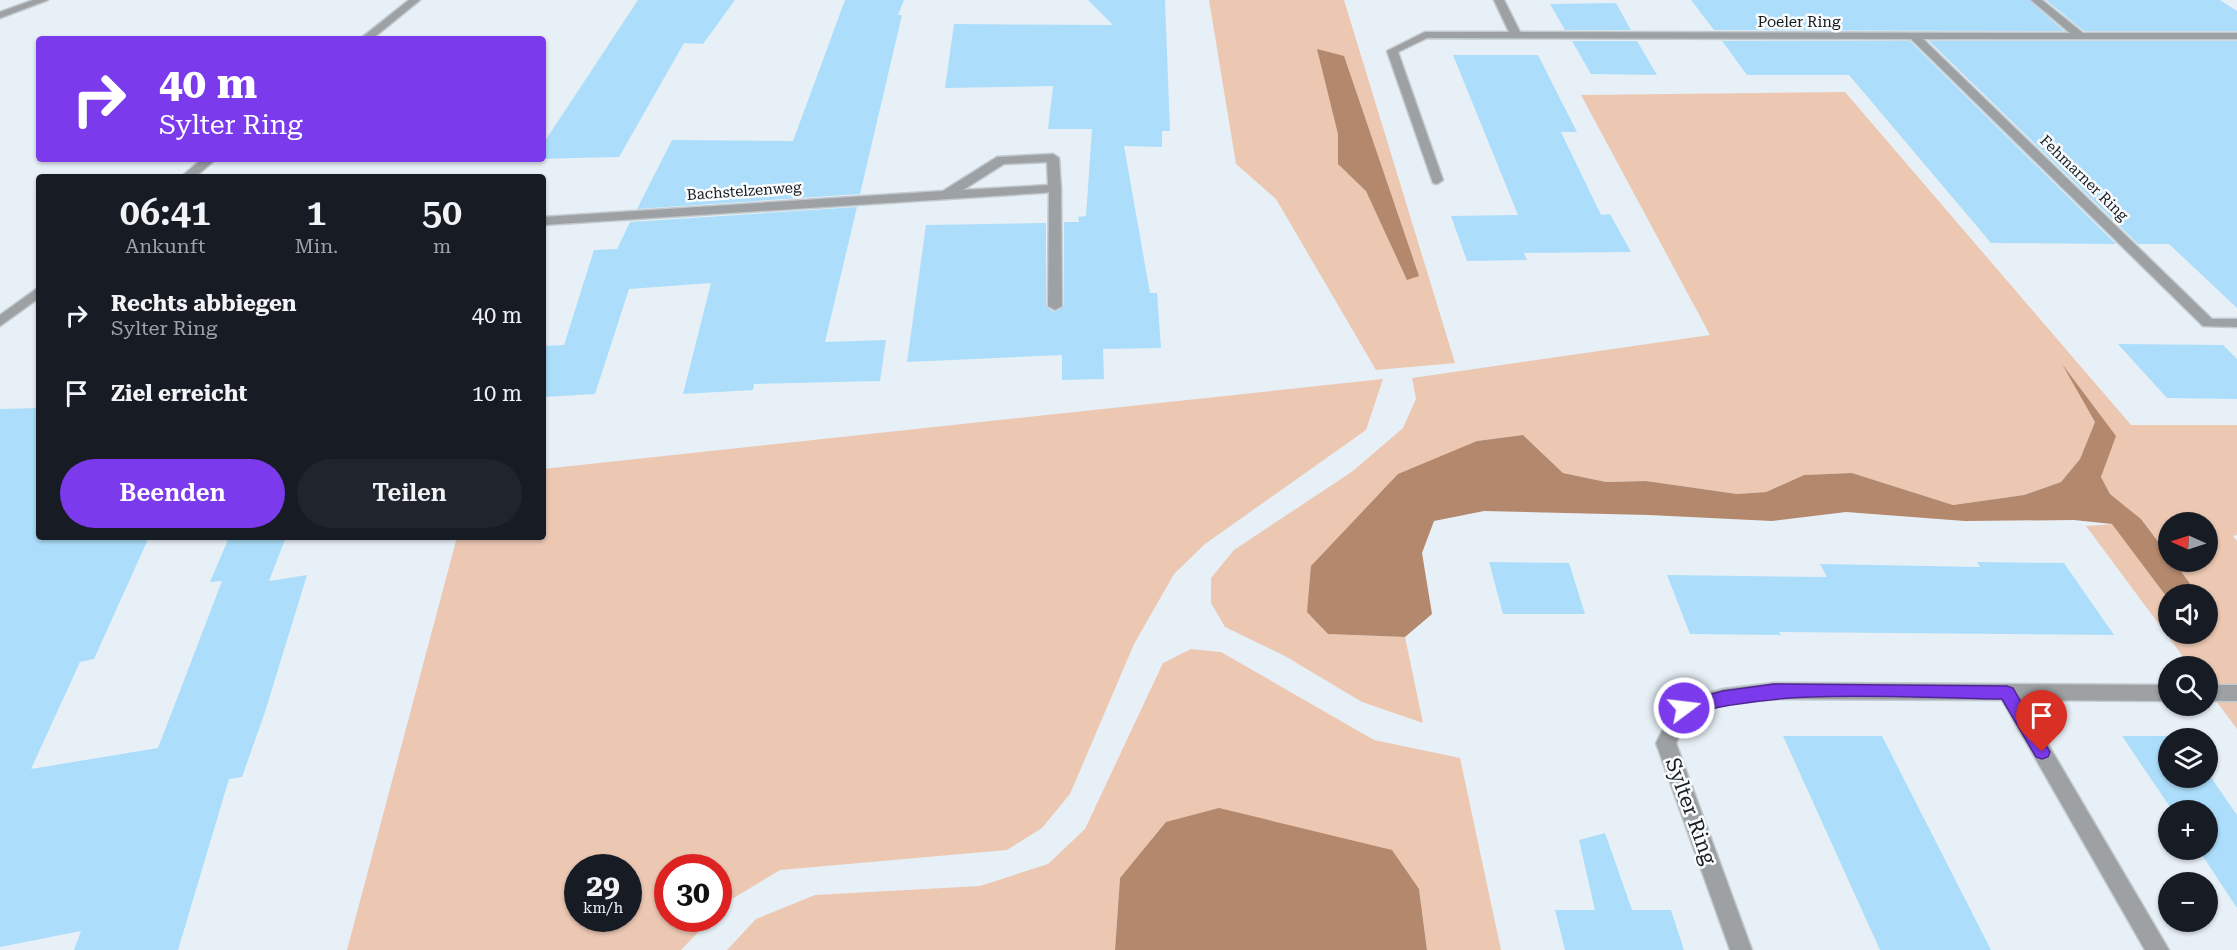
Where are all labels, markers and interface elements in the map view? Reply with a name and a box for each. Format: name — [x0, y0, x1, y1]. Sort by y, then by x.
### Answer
street label: Poeler Ring — [1758, 13, 1841, 31]
text: 40 m — [159, 59, 257, 108]
icon: right — [60, 60, 138, 138]
text: Sylter Ring — [159, 109, 303, 141]
street label: Fehmarner Ring — [2036, 131, 2132, 225]
street label: Bachstelzenweg — [686, 178, 802, 204]
text: 06:41 — [120, 192, 211, 234]
text: 1 — [306, 192, 327, 234]
text: 50 — [422, 192, 462, 234]
text: Ankunft — [125, 234, 205, 258]
text: Min. — [295, 234, 338, 258]
text: m — [433, 234, 451, 258]
text: Rechts abbiegen — [111, 291, 297, 316]
icon: right — [60, 299, 93, 332]
text: 40 m — [472, 303, 522, 328]
text: Sylter Ring — [111, 316, 217, 340]
icon: arrive — [60, 377, 93, 410]
text: Ziel erreicht — [111, 381, 247, 406]
text: 10 m — [472, 381, 522, 406]
button: Beenden — [60, 459, 285, 528]
button: Teilen — [297, 459, 522, 528]
north arrow — [2158, 512, 2218, 572]
map controls — [2158, 512, 2218, 932]
button: sound — [2158, 584, 2218, 644]
button: search — [2158, 656, 2218, 716]
position arrow — [1652, 676, 1716, 740]
pin — [2016, 690, 2067, 752]
icon: arrive — [2025, 699, 2058, 732]
button: layers — [2158, 728, 2218, 788]
street label: Sylter Ring — [1661, 754, 1721, 868]
button: + — [2158, 800, 2218, 860]
speed limit sign: 30 — [654, 854, 732, 932]
text: 29 — [586, 868, 620, 903]
button: − — [2158, 872, 2218, 932]
text: km/h — [583, 899, 623, 917]

